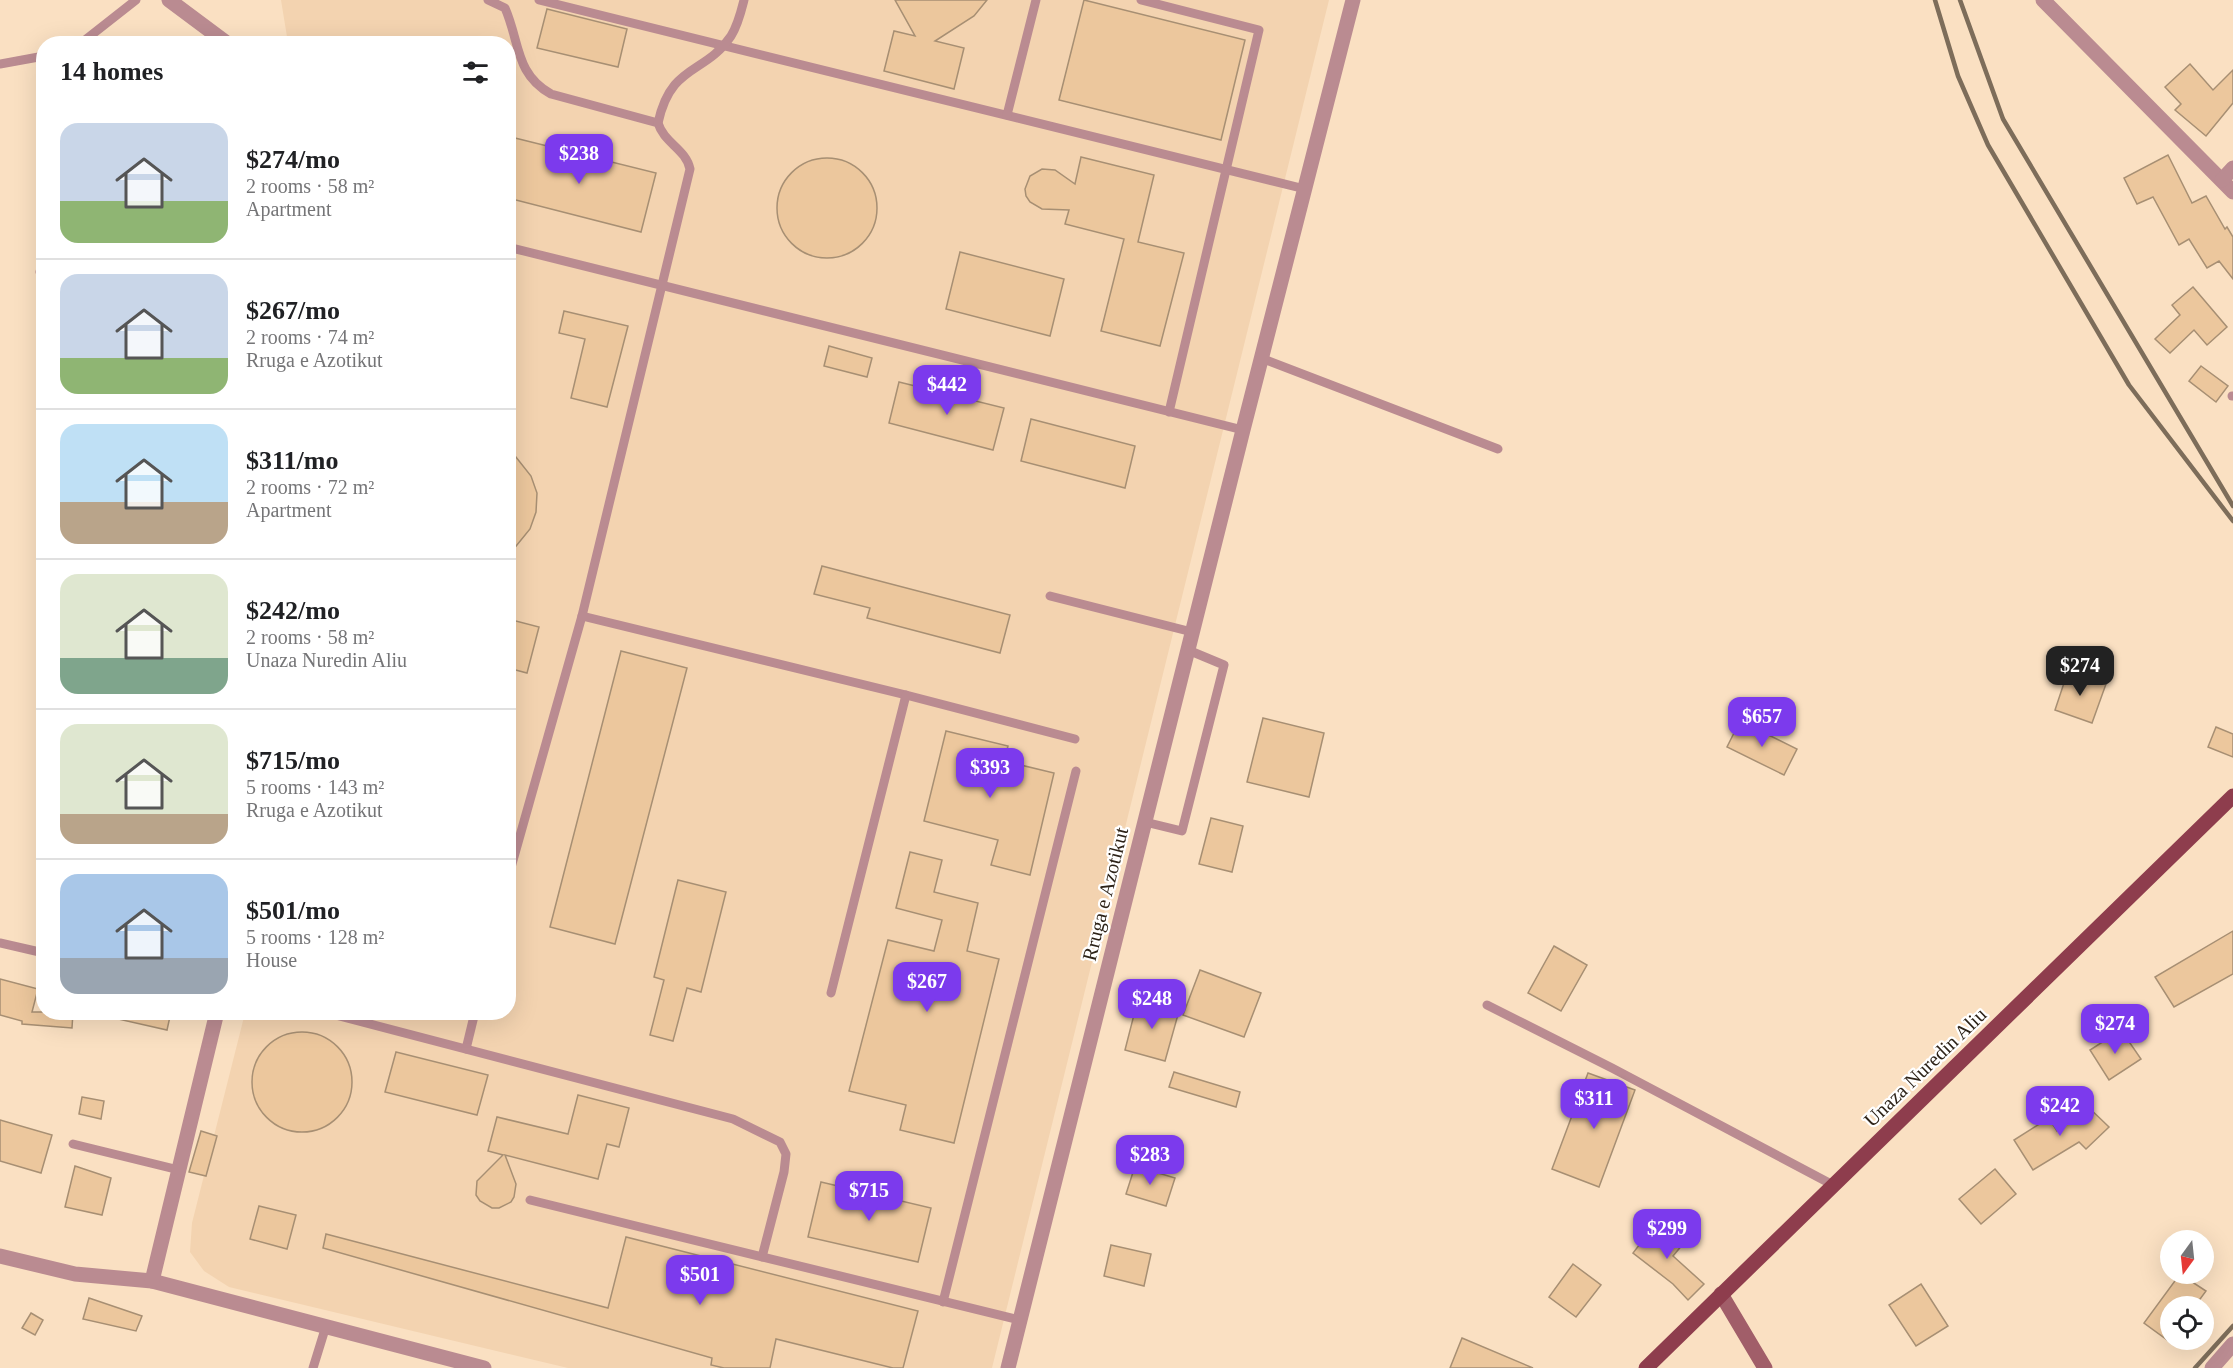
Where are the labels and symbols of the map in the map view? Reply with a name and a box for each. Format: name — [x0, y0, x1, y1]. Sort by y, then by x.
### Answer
pin: $238 — [543, 134, 615, 185]
pin: $442 — [911, 365, 983, 416]
pin: $274 — [2044, 646, 2116, 697]
pin: $657 — [1726, 697, 1798, 748]
pin: $393 — [954, 748, 1026, 799]
street label: Rruga e Azotikut — [1078, 825, 1133, 963]
pin: $267 — [891, 962, 963, 1013]
pin: $248 — [1116, 979, 1188, 1030]
street label: Unaza Nuredin Aliu — [1859, 1003, 1991, 1131]
pin: $274 — [2079, 1004, 2151, 1055]
pin: $311 — [1558, 1079, 1630, 1130]
pin: $242 — [2024, 1086, 2096, 1137]
pin: $283 — [1114, 1135, 1186, 1186]
pin: $715 — [833, 1171, 905, 1222]
pin: $299 — [1631, 1209, 1703, 1260]
north arrow — [2160, 1230, 2214, 1284]
pin: $501 — [664, 1255, 736, 1306]

